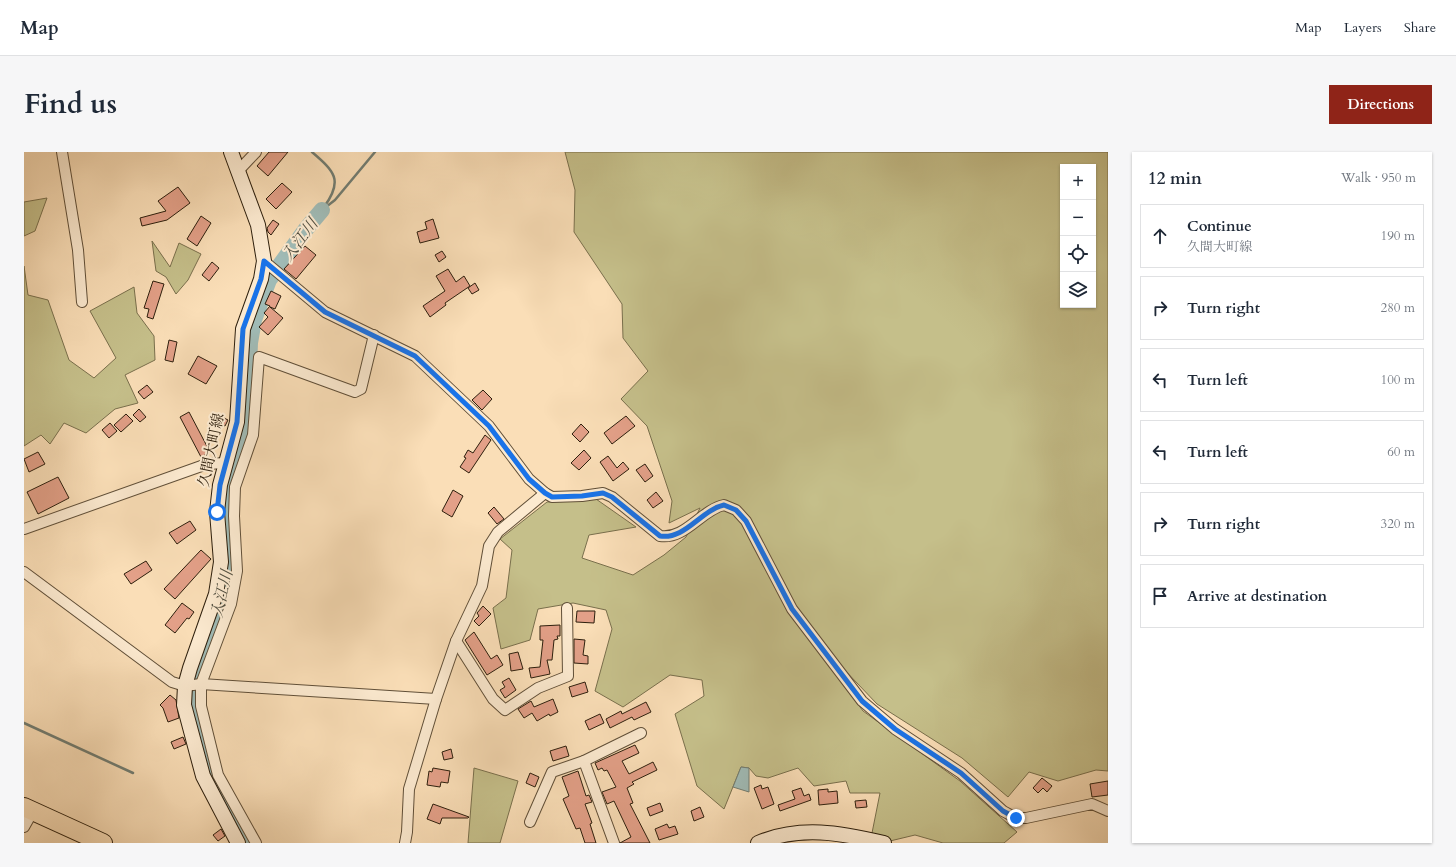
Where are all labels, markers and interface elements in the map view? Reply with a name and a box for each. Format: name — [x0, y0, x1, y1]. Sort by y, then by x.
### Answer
text: Map — [20, 15, 59, 41]
text: Map — [1295, 18, 1322, 37]
text: Layers — [1344, 18, 1382, 37]
text: Share — [1404, 18, 1436, 37]
text: Find us — [24, 85, 117, 123]
button: Directions — [1329, 85, 1432, 124]
map controls — [1060, 164, 1096, 308]
button: + — [1060, 164, 1096, 200]
text: 12 min — [1148, 167, 1202, 190]
text: Walk · 950 m — [1341, 169, 1416, 187]
button: − — [1060, 200, 1096, 236]
water label: 入江川 — [277, 213, 324, 266]
text: Continue — [1187, 216, 1252, 236]
icon: ahead — [1149, 225, 1171, 247]
text: 190 m — [1381, 227, 1415, 245]
button: locate — [1060, 236, 1096, 272]
text: 久間大町線 — [1187, 238, 1252, 256]
button: layers — [1060, 272, 1096, 308]
icon: right — [1149, 297, 1171, 319]
text: Turn right — [1187, 298, 1260, 318]
text: 280 m — [1381, 299, 1415, 317]
icon: left — [1149, 369, 1171, 391]
text: Turn left — [1187, 370, 1248, 390]
text: 100 m — [1381, 371, 1415, 389]
street label: 久間大町線 — [193, 411, 229, 489]
icon: left — [1149, 441, 1171, 463]
text: Turn left — [1187, 442, 1248, 462]
text: 60 m — [1387, 443, 1415, 461]
route start — [208, 503, 226, 521]
icon: right — [1149, 513, 1171, 535]
text: Turn right — [1187, 514, 1260, 534]
text: 320 m — [1381, 515, 1415, 533]
water label: 入江川 — [206, 566, 239, 620]
icon: arrive — [1149, 585, 1171, 607]
text: Arrive at destination — [1187, 586, 1327, 606]
route end — [1007, 809, 1025, 827]

